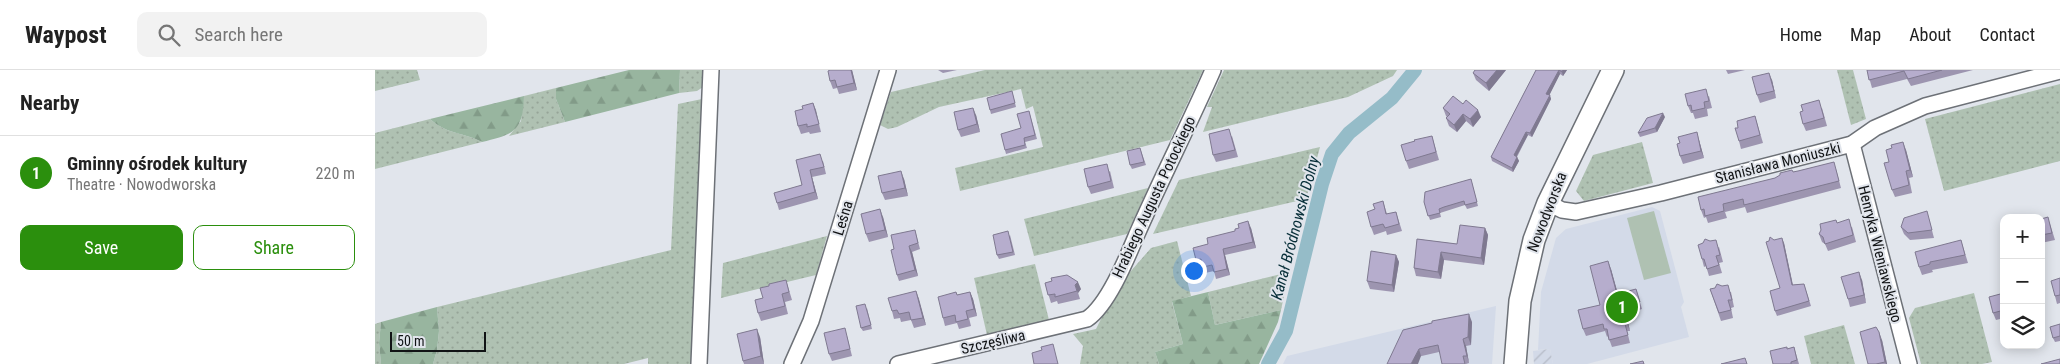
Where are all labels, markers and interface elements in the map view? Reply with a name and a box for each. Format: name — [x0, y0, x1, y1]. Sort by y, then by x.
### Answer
search box — [137, 12, 487, 57]
text: Waypost — [25, 21, 107, 49]
icon: search — [155, 21, 183, 49]
text: Search here — [195, 23, 283, 46]
text: Home — [1780, 24, 1822, 45]
text: Map — [1850, 24, 1881, 45]
text: About — [1909, 24, 1951, 45]
text: Contact — [1979, 24, 2035, 45]
text: Nearby — [20, 91, 79, 115]
street label: Hrabiego Augusta Potockiego — [1109, 113, 1199, 281]
street label: Stanisława Moniuszki — [1713, 139, 1843, 187]
text: Gminny ośrodek kultury — [67, 152, 247, 175]
water label: Kanał Bródnowski Dolny — [1267, 154, 1323, 302]
text: 1 — [32, 164, 40, 183]
text: 220 m — [316, 164, 355, 183]
street label: Nowodworska — [1524, 169, 1570, 255]
text: Theatre · Nowodworska — [67, 175, 216, 194]
street label: Henryka Wieniawskiego — [1854, 184, 1906, 324]
street label: Leśna — [829, 198, 857, 238]
map controls — [2000, 214, 2045, 349]
button: + — [2000, 214, 2045, 259]
button: Save — [20, 225, 183, 270]
button: Share — [193, 225, 355, 270]
your location — [1181, 258, 1207, 284]
button: − — [2000, 259, 2045, 304]
pin: 1 — [1606, 288, 1638, 326]
button: layers — [2000, 304, 2045, 349]
street label: Szczęśliwa — [959, 326, 1027, 358]
scale bar — [390, 329, 486, 352]
text: 50 m — [397, 333, 425, 349]

